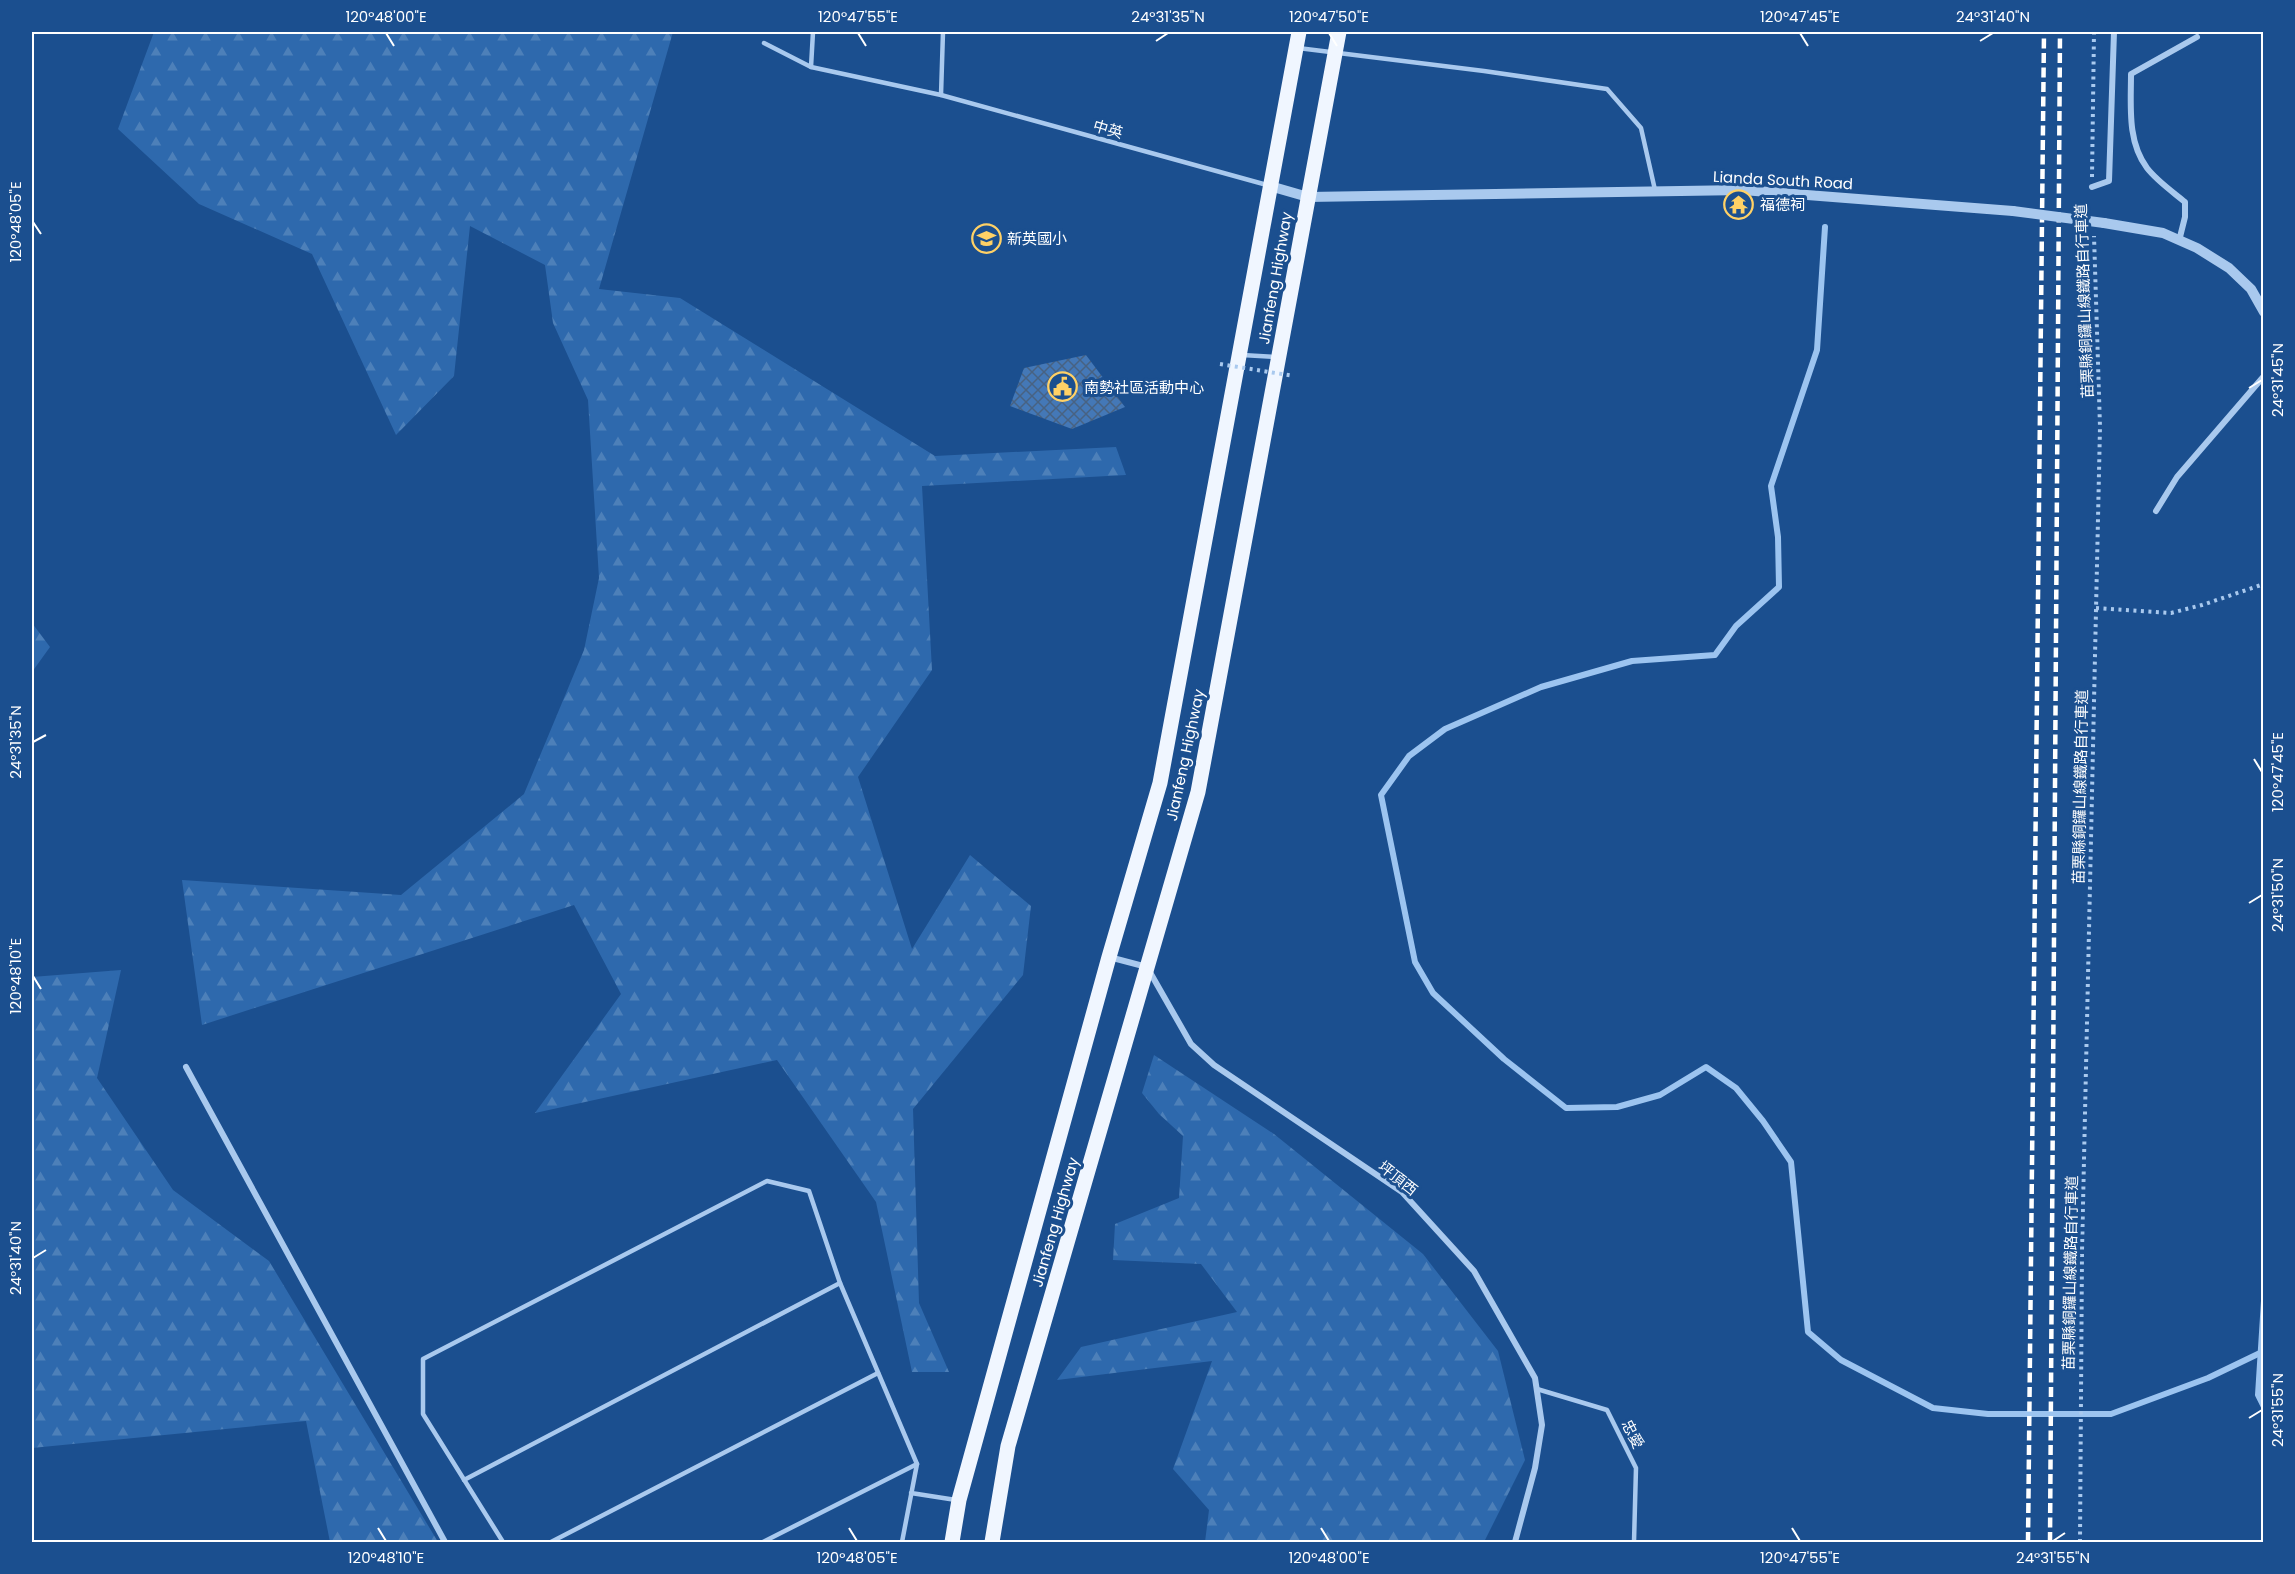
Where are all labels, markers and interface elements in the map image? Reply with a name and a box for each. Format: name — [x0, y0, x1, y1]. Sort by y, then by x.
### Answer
text: 120°48'00"E — [345, 6, 427, 27]
text: 120°47'55"E — [818, 6, 898, 27]
text: 24°31'35"N — [1131, 6, 1205, 27]
text: 120°47'50"E — [1289, 6, 1369, 27]
text: 120°47'45"E — [1760, 6, 1840, 27]
text: 24°31'40"N — [1956, 6, 2030, 27]
street label: 中英 — [1091, 115, 1125, 143]
street label: Lianda South Road — [1712, 166, 1854, 194]
text: 120°48'05"E — [5, 181, 26, 263]
temple icon: 福德祠 — [1723, 188, 1755, 220]
place label: 福德祠 — [1760, 194, 1805, 215]
street label: 苗栗縣銅鑼山線鐵路自行車道 — [2070, 203, 2098, 399]
street label: Jianfeng Highway — [1253, 210, 1297, 346]
school or university icon: 新英國小 — [970, 222, 1002, 254]
place label: 新英國小 — [1007, 228, 1067, 249]
text: 24°31'45"N — [2267, 343, 2288, 417]
public building icon: 南勢社區活動中心 — [1047, 371, 1079, 403]
place label: 南勢社區活動中心 — [1084, 377, 1204, 398]
street label: Jianfeng Highway — [1161, 687, 1209, 823]
street label: 苗栗縣銅鑼山線鐵路自行車道 — [2068, 689, 2092, 885]
text: 24°31'35"N — [5, 705, 26, 779]
text: 120°47'45"E — [2267, 732, 2288, 812]
text: 24°31'50"N — [2267, 858, 2288, 932]
text: 120°48'10"E — [5, 938, 26, 1014]
street label: Jianfeng Highway — [1026, 1154, 1084, 1289]
street label: 坪頂西 — [1374, 1156, 1422, 1200]
street label: 苗栗縣銅鑼山線鐵路自行車道 — [2058, 1175, 2082, 1371]
text: 24°31'40"N — [5, 1221, 26, 1295]
text: 24°31'55"N — [2267, 1373, 2288, 1447]
street label: 忠愛 — [1617, 1416, 1649, 1452]
text: 120°48'10"E — [348, 1547, 424, 1568]
text: 120°48'05"E — [816, 1547, 898, 1568]
text: 120°48'00"E — [1288, 1547, 1370, 1568]
text: 120°47'55"E — [1760, 1547, 1840, 1568]
text: 24°31'55"N — [2016, 1547, 2090, 1568]

